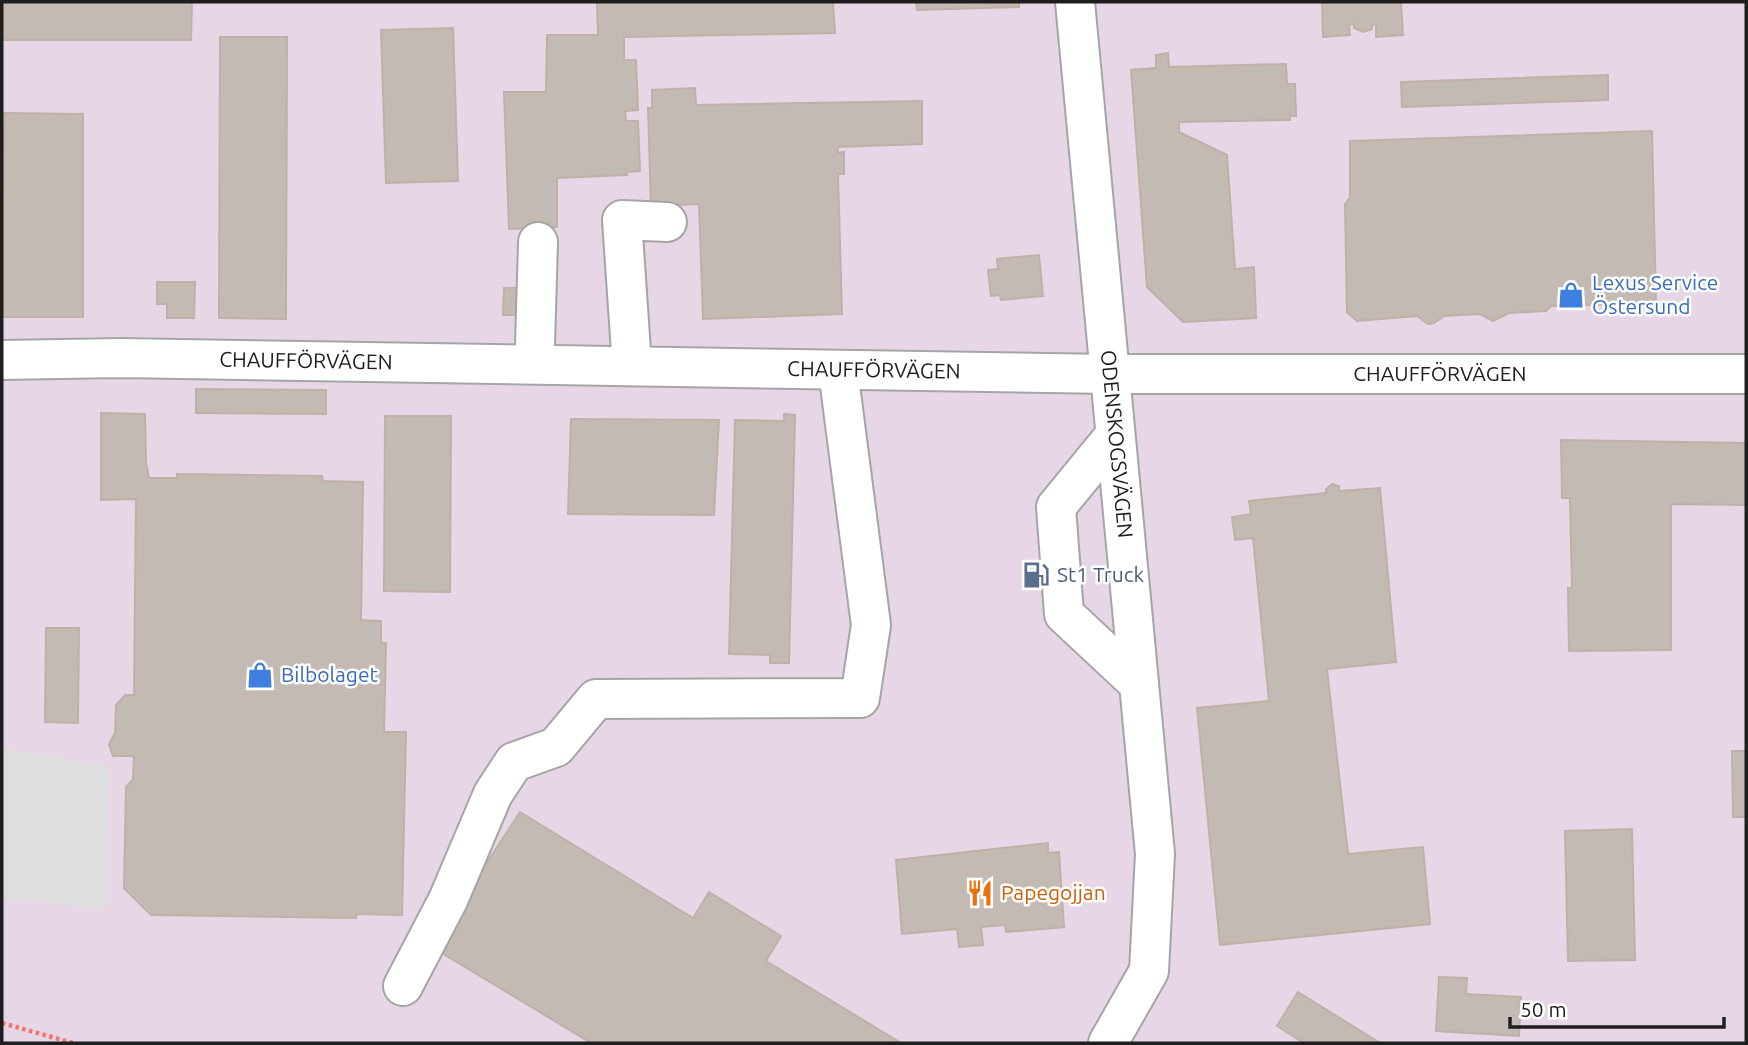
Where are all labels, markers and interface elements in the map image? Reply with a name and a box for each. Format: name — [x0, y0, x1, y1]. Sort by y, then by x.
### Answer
place label: Lexus Service Östersund — [1592, 270, 1718, 318]
shop icon: Lexus Service Östersund — [1556, 280, 1586, 310]
street label: CHAUFFÖRVÄGEN — [219, 347, 393, 373]
street label: ODENSKOGSVÄGEN — [1097, 349, 1138, 539]
street label: CHAUFFÖRVÄGEN — [787, 356, 961, 383]
street label: CHAUFFÖRVÄGEN — [1353, 361, 1527, 385]
fuel station icon: St1 Truck — [1021, 560, 1051, 590]
place label: St1 Truck — [1057, 562, 1145, 586]
shop icon: Bilbolaget — [245, 660, 275, 690]
place label: Bilbolaget — [281, 662, 378, 686]
restaurant icon: Papegojjan — [965, 878, 995, 908]
place label: Papegojjan — [1001, 880, 1106, 904]
scale bar — [1510, 986, 1724, 1030]
text: 50 m — [1520, 997, 1567, 1021]

